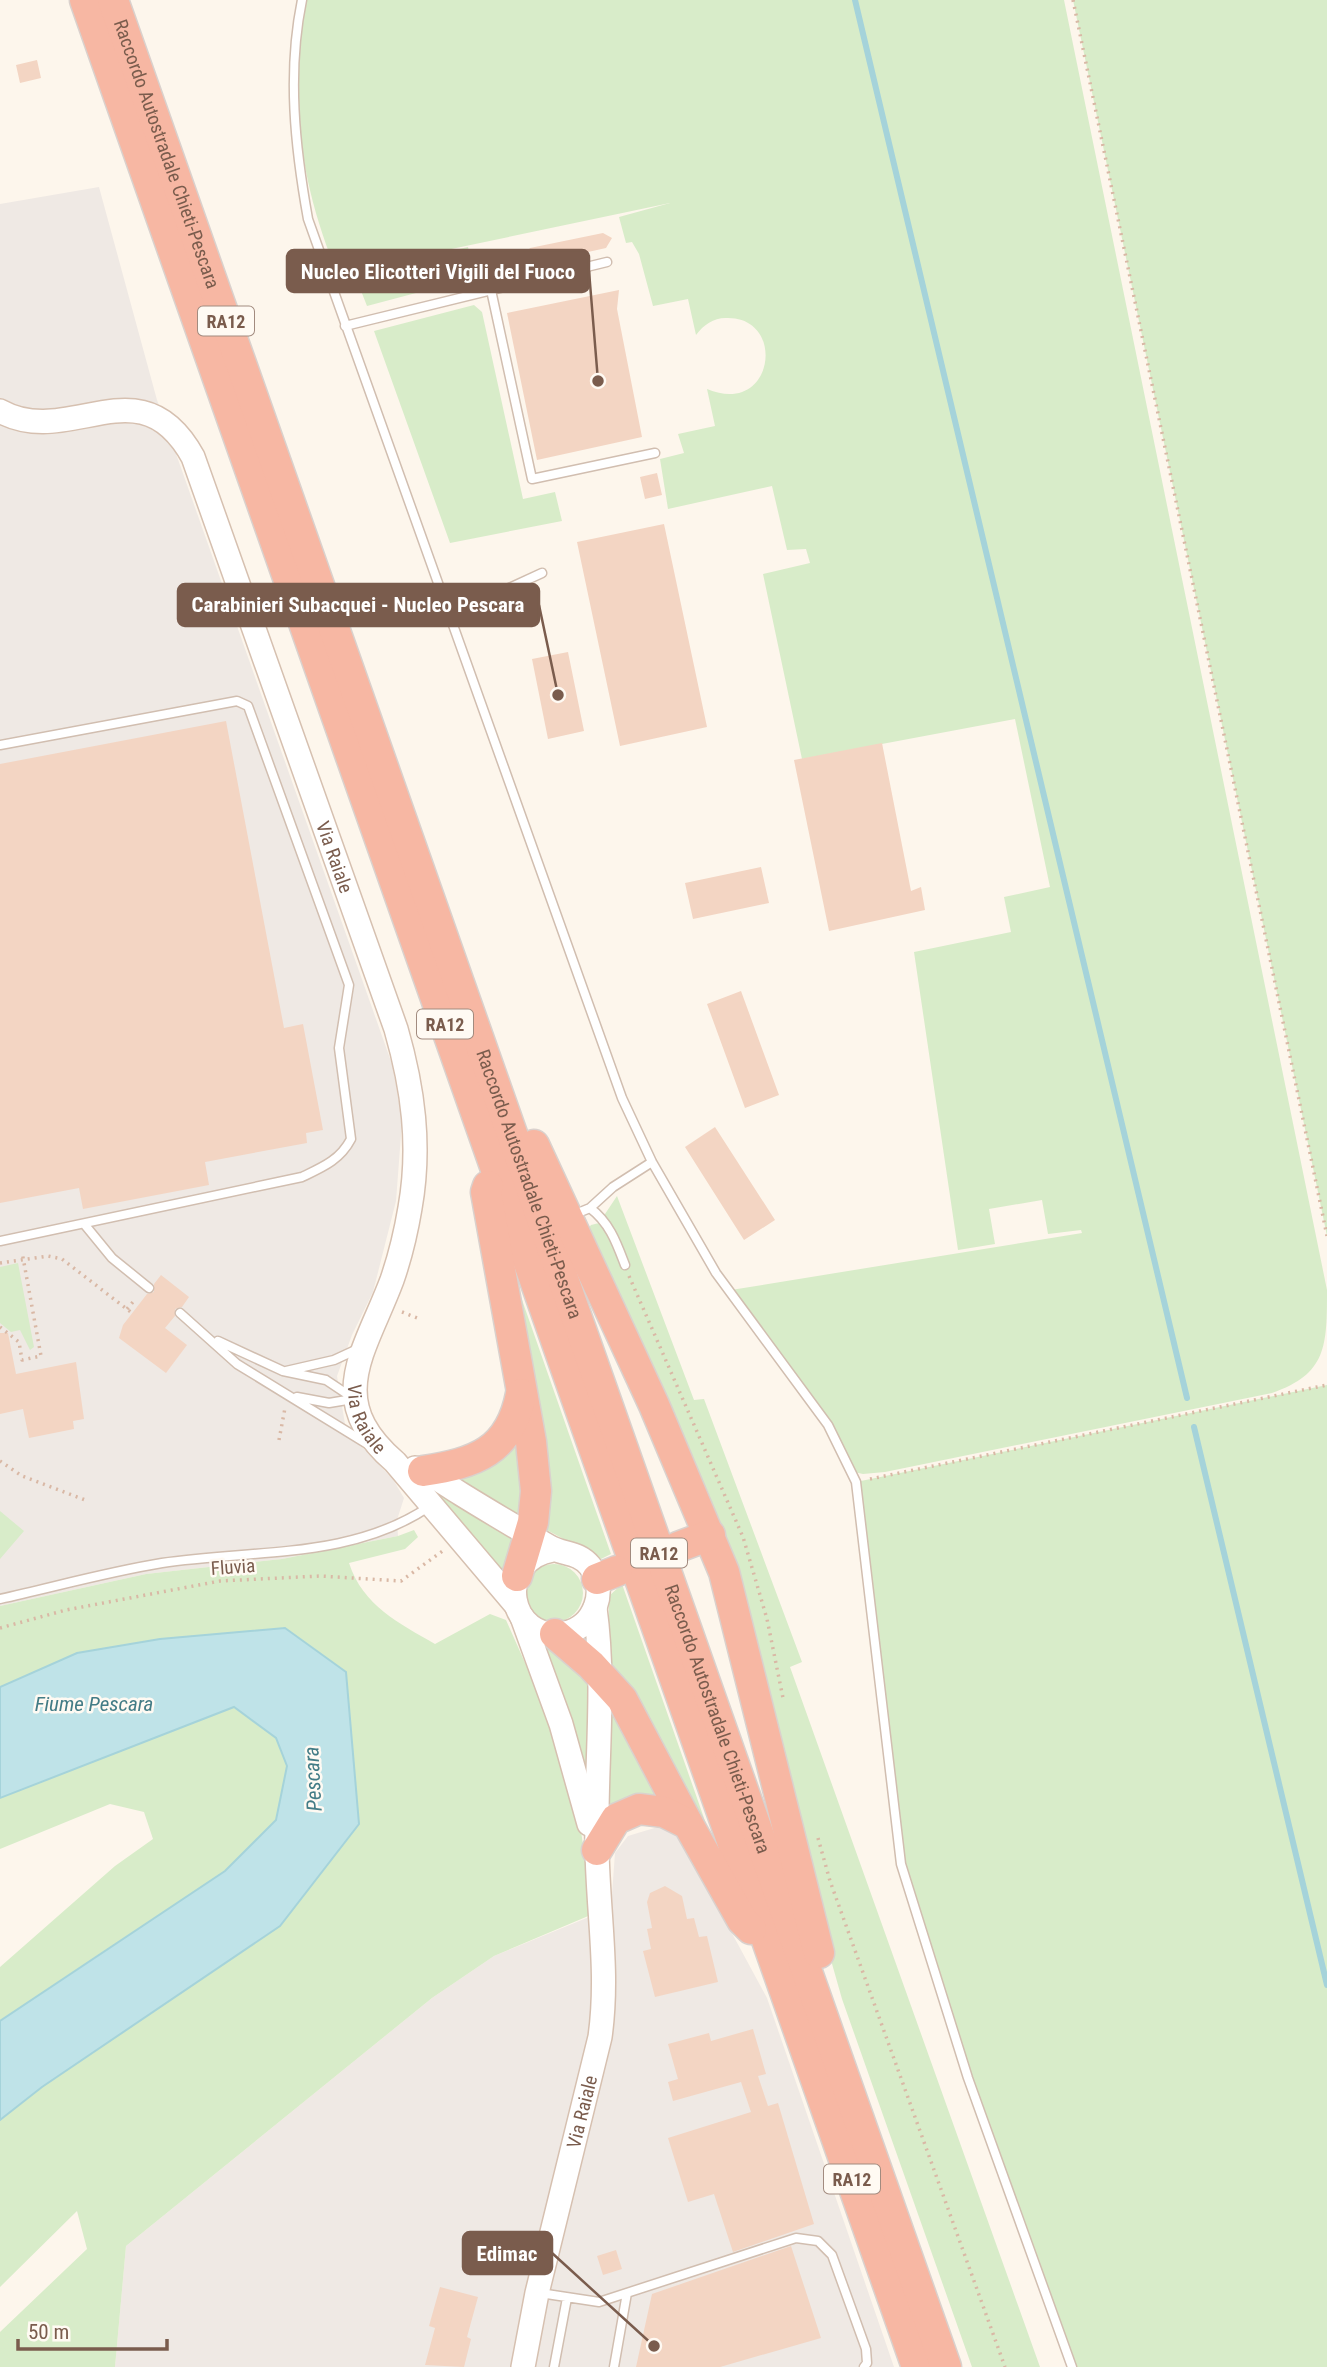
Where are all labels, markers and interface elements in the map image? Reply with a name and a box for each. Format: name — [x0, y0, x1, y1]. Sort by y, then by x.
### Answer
street label: Raccordo Autostradale Chieti-Pescara — [109, 16, 225, 291]
callout: Nucleo Elicotteri Vigili del Fuoco — [287, 250, 589, 292]
text: Nucleo Elicotteri Vigili del Fuoco — [301, 260, 575, 284]
road number: RA12 — [198, 306, 254, 335]
callout: Carabinieri Subacquei - Nucleo Pescara — [178, 584, 539, 626]
text: Carabinieri Subacquei - Nucleo Pescara — [192, 593, 524, 617]
street label: Via Raiale — [312, 818, 358, 896]
road number: RA12 — [417, 1009, 473, 1038]
street label: Raccordo Autostradale Chieti-Pescara — [472, 1046, 588, 1321]
street label: Via Raiale — [343, 1384, 391, 1458]
road number: RA12 — [631, 1538, 687, 1568]
street label: Fluvia — [210, 1554, 256, 1580]
street label: Raccordo Autostradale Chieti-Pescara — [660, 1581, 776, 1856]
water label: Fiume Pescara — [35, 1692, 153, 1716]
water label: Pescara — [299, 1746, 327, 1812]
street label: Via Raiale — [562, 2073, 602, 2151]
road number: RA12 — [824, 2164, 880, 2194]
callout: Edimac — [463, 2232, 552, 2274]
text: Edimac — [477, 2242, 538, 2266]
scale bar — [18, 2308, 166, 2352]
text: 50 m — [28, 2320, 69, 2344]

